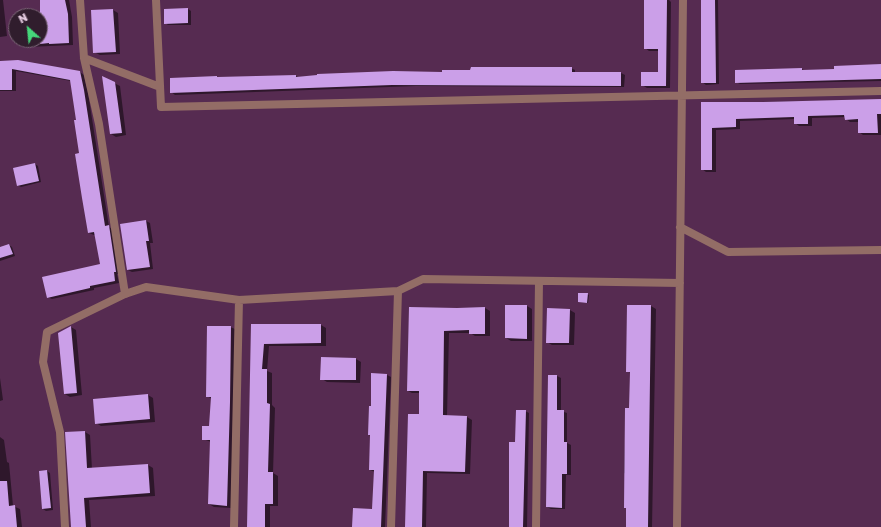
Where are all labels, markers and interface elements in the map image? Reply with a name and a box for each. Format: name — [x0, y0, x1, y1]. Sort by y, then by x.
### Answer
north arrow — [8, 8, 48, 48]
text: N — [16, 10, 29, 25]

